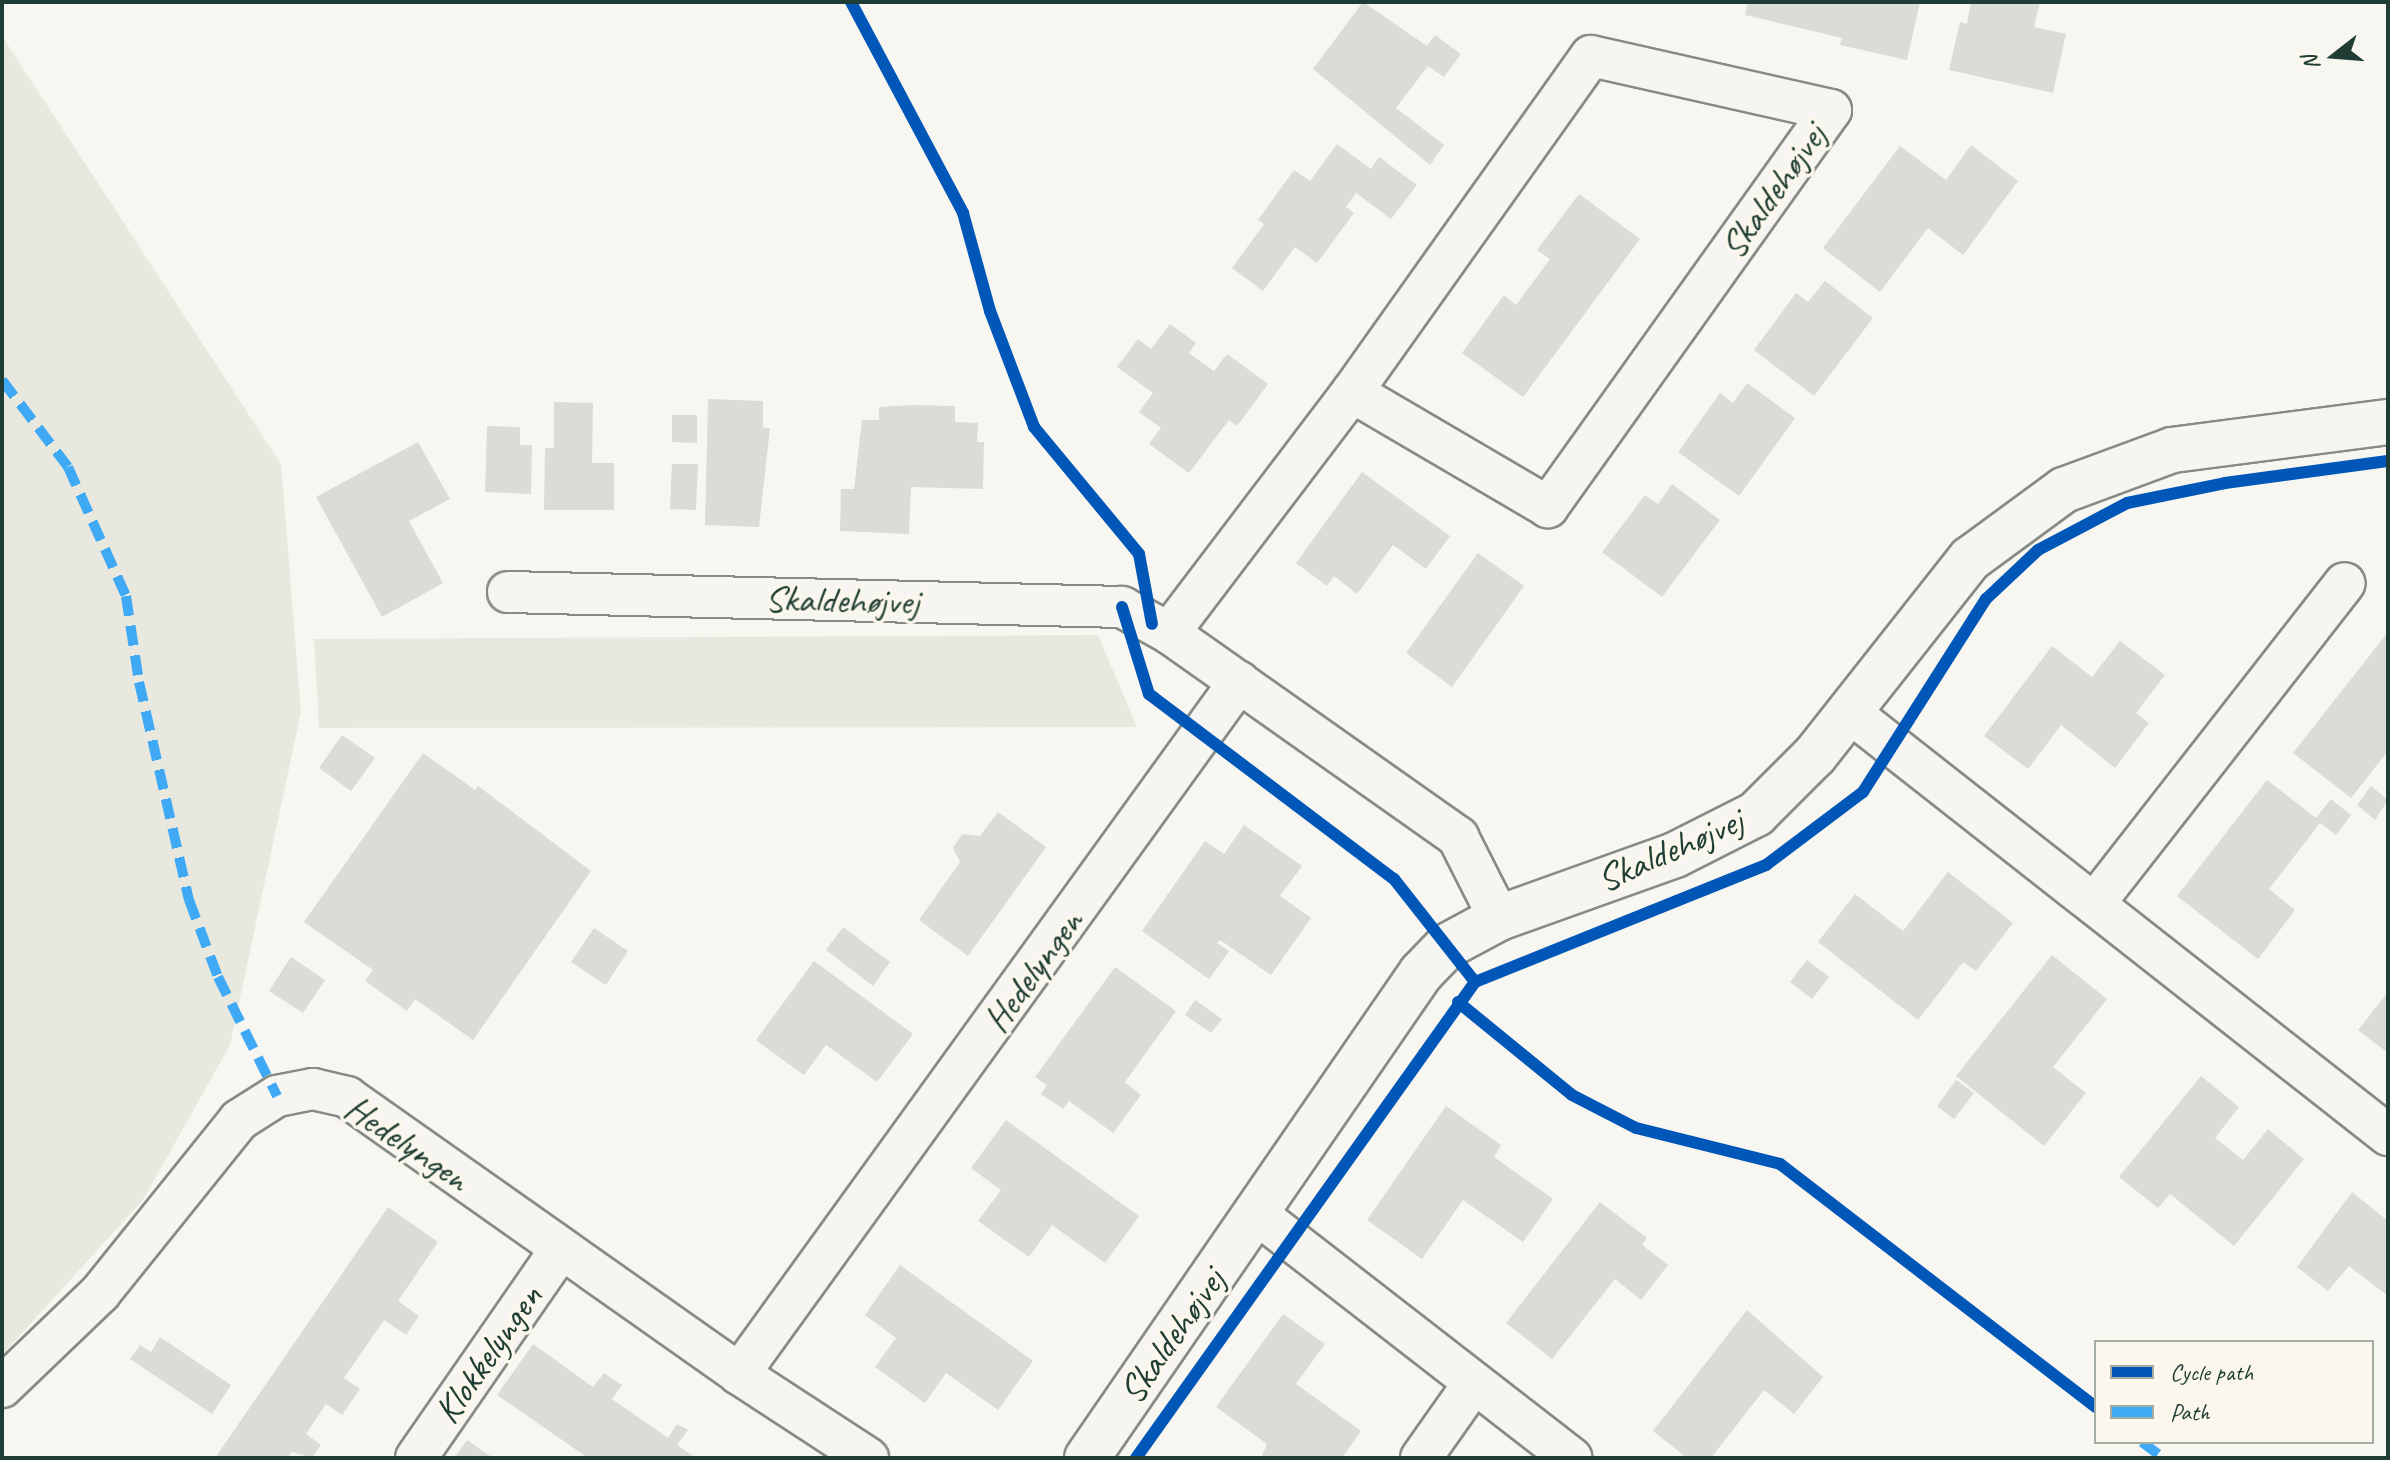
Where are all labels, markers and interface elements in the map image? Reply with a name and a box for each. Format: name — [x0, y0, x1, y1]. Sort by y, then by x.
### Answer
north arrow — [2294, 16, 2374, 96]
text: N — [2296, 52, 2326, 74]
street label: Skaldehøjvej — [1710, 115, 1836, 267]
street label: Skaldehøjvej — [764, 576, 920, 624]
street label: Skaldehøjvej — [1590, 798, 1750, 902]
street label: Hedelyngen — [973, 901, 1093, 1041]
street label: Hedelyngen — [336, 1085, 478, 1201]
street label: Skaldehøjvej — [1109, 1260, 1235, 1412]
street label: Klokkelyngen — [424, 1276, 552, 1432]
legend — [2094, 1340, 2374, 1444]
text: Cycle path — [2170, 1357, 2253, 1387]
text: Path — [2170, 1397, 2210, 1427]

